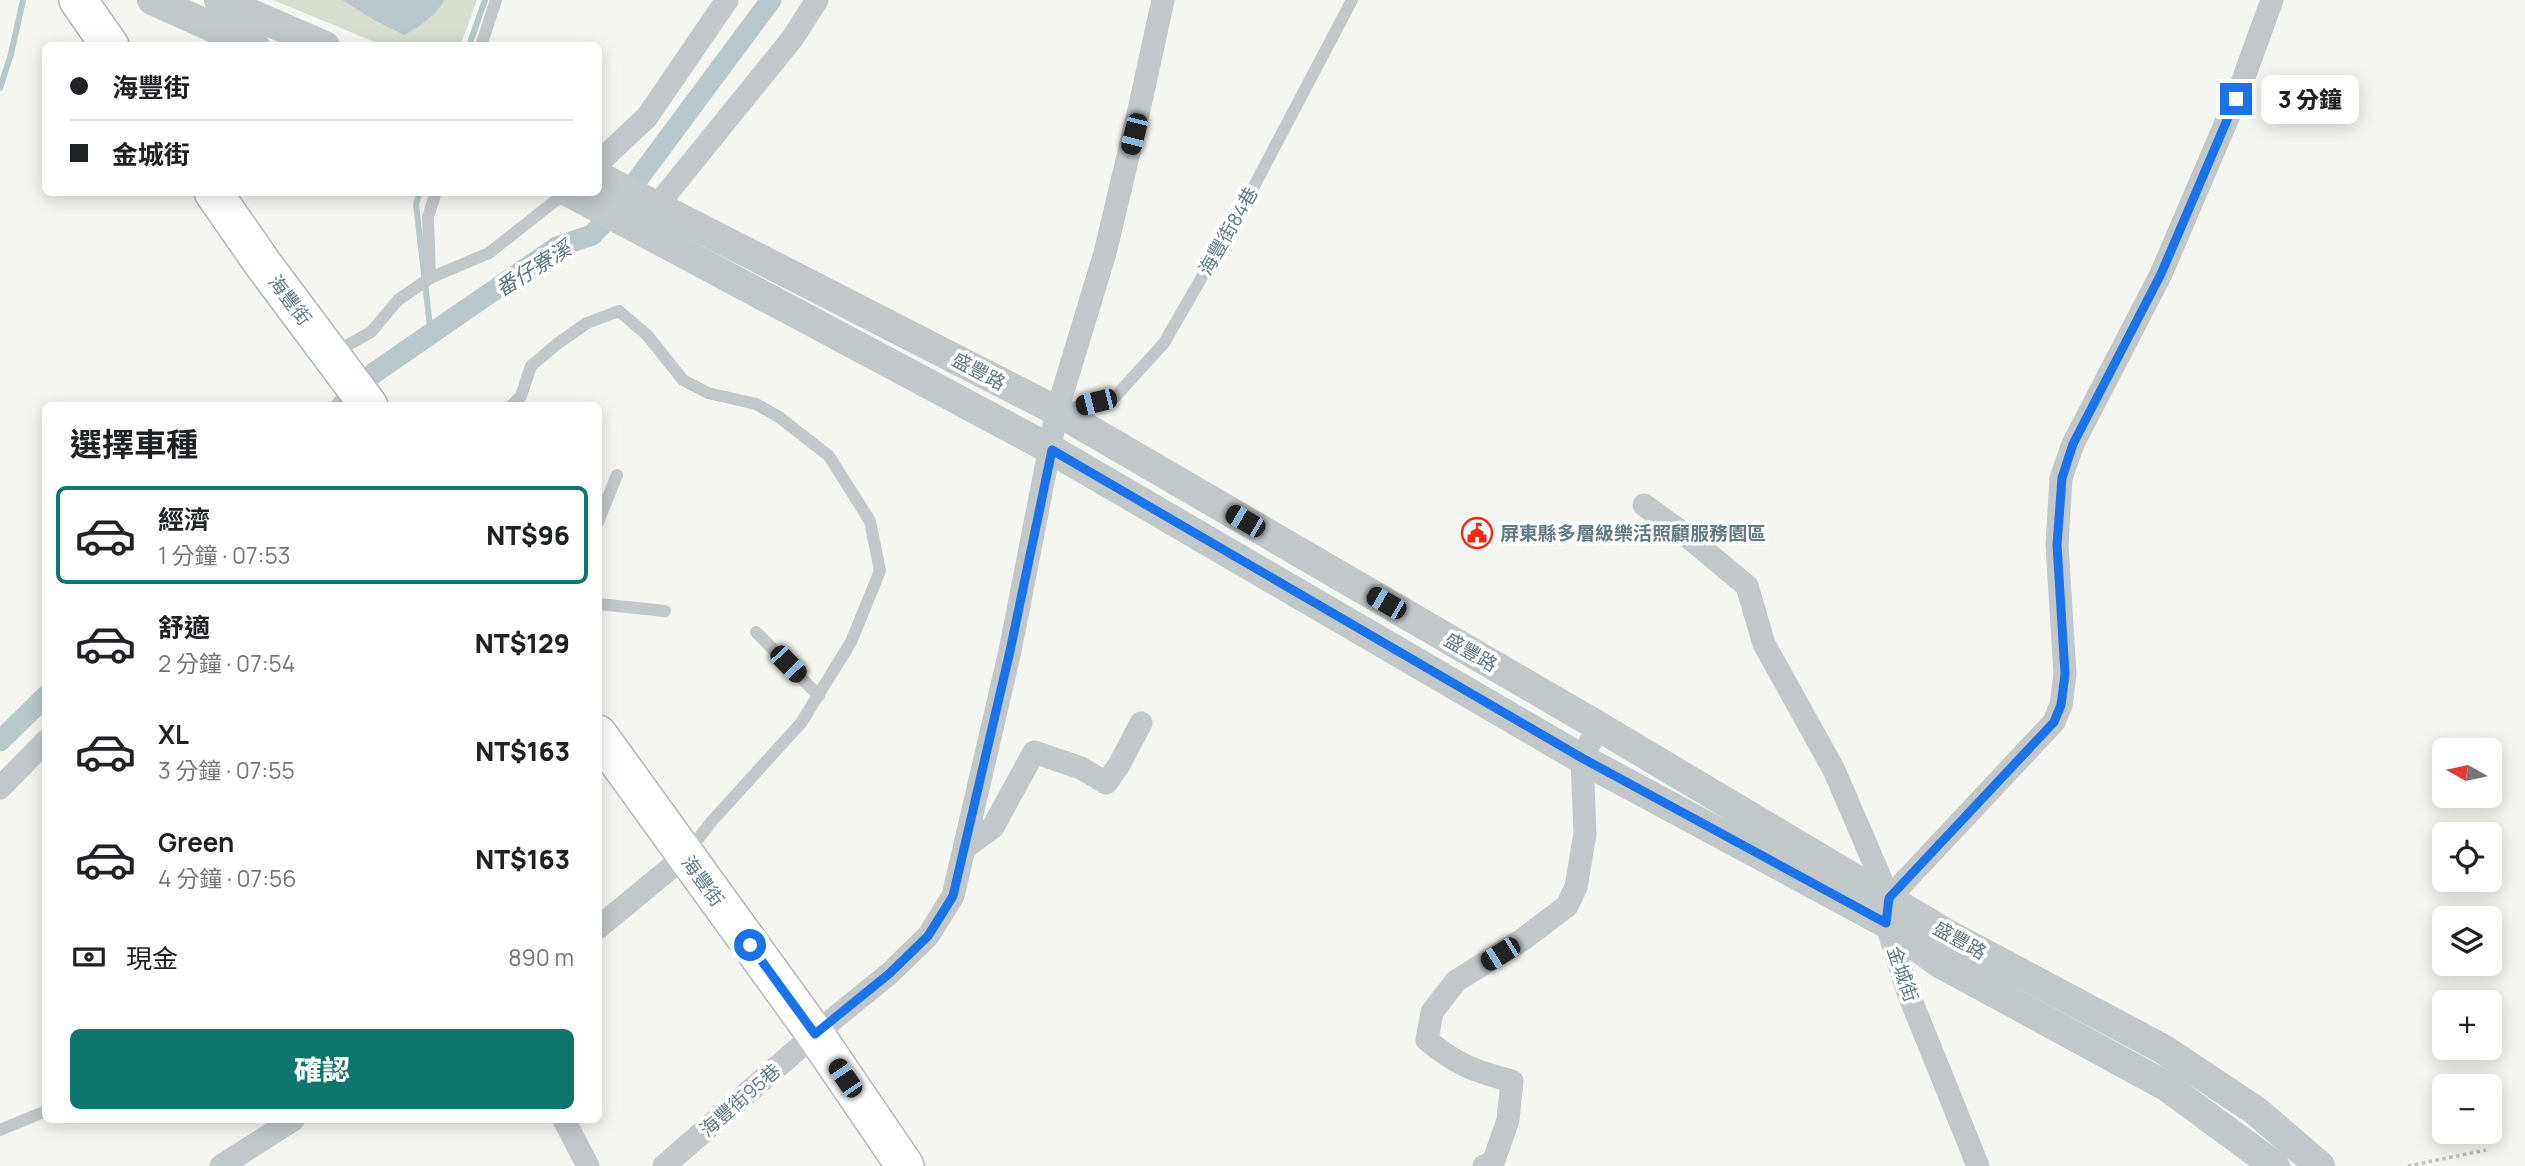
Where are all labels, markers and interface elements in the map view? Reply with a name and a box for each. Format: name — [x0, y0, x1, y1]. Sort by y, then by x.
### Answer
text: 海豐街 — [112, 69, 190, 105]
callout: 3 分鐘 — [2260, 74, 2358, 124]
route end — [2220, 83, 2252, 115]
text: 3 分鐘 — [2278, 83, 2342, 115]
car — [1119, 111, 1150, 157]
text: 金城街 — [112, 136, 190, 172]
street label: 海豐街84巷 — [1192, 182, 1264, 280]
water label: 番仔寮溪 — [490, 232, 579, 302]
street label: 海豐街 — [262, 269, 318, 331]
street label: 盛豐路 — [948, 346, 1010, 396]
car — [1074, 387, 1119, 417]
text: 選擇車種 — [70, 422, 198, 466]
text: 經濟 — [158, 501, 210, 537]
car — [1222, 501, 1269, 541]
icon: car — [74, 504, 137, 567]
public building icon: 屏東縣多層級樂活照顧服務園區 — [1460, 516, 1494, 550]
text: NT$96 — [486, 517, 570, 553]
place label: 屏東縣多層級樂活照顧服務園區 — [1500, 520, 1766, 546]
text: 1 分鐘 · 07:53 — [158, 539, 290, 571]
car — [1363, 583, 1410, 623]
text: 舒適 — [158, 609, 210, 645]
icon: car — [74, 612, 137, 675]
text: NT$129 — [475, 625, 570, 661]
street label: 盛豐路 — [1440, 626, 1502, 678]
car — [766, 642, 811, 686]
text: 2 分鐘 · 07:54 — [158, 647, 295, 679]
text: XL — [158, 716, 189, 752]
icon: car — [74, 720, 137, 783]
text: NT$163 — [475, 733, 570, 769]
north arrow — [2432, 738, 2502, 808]
map controls — [2432, 738, 2502, 1144]
text: 3 分鐘 · 07:55 — [158, 754, 295, 786]
button: locate — [2432, 822, 2502, 892]
text: Green — [158, 824, 234, 860]
icon: car — [74, 828, 137, 891]
text: NT$163 — [475, 841, 570, 877]
street label: 海豐街 — [676, 850, 730, 912]
text: 4 分鐘 · 07:56 — [158, 862, 297, 894]
button: layers — [2432, 906, 2502, 976]
street label: 盛豐路 — [1929, 915, 1991, 965]
route start — [734, 929, 766, 961]
car — [1477, 934, 1524, 974]
icon: cash — [70, 938, 108, 976]
text: 現金 — [126, 940, 178, 976]
text: 890 m — [508, 941, 574, 973]
street label: 金城街 — [1881, 943, 1925, 1005]
button: + — [2432, 990, 2502, 1060]
button: 確認 — [70, 1029, 574, 1109]
car — [825, 1055, 866, 1101]
street label: 海豐街95巷 — [694, 1058, 786, 1142]
button: − — [2432, 1074, 2502, 1144]

